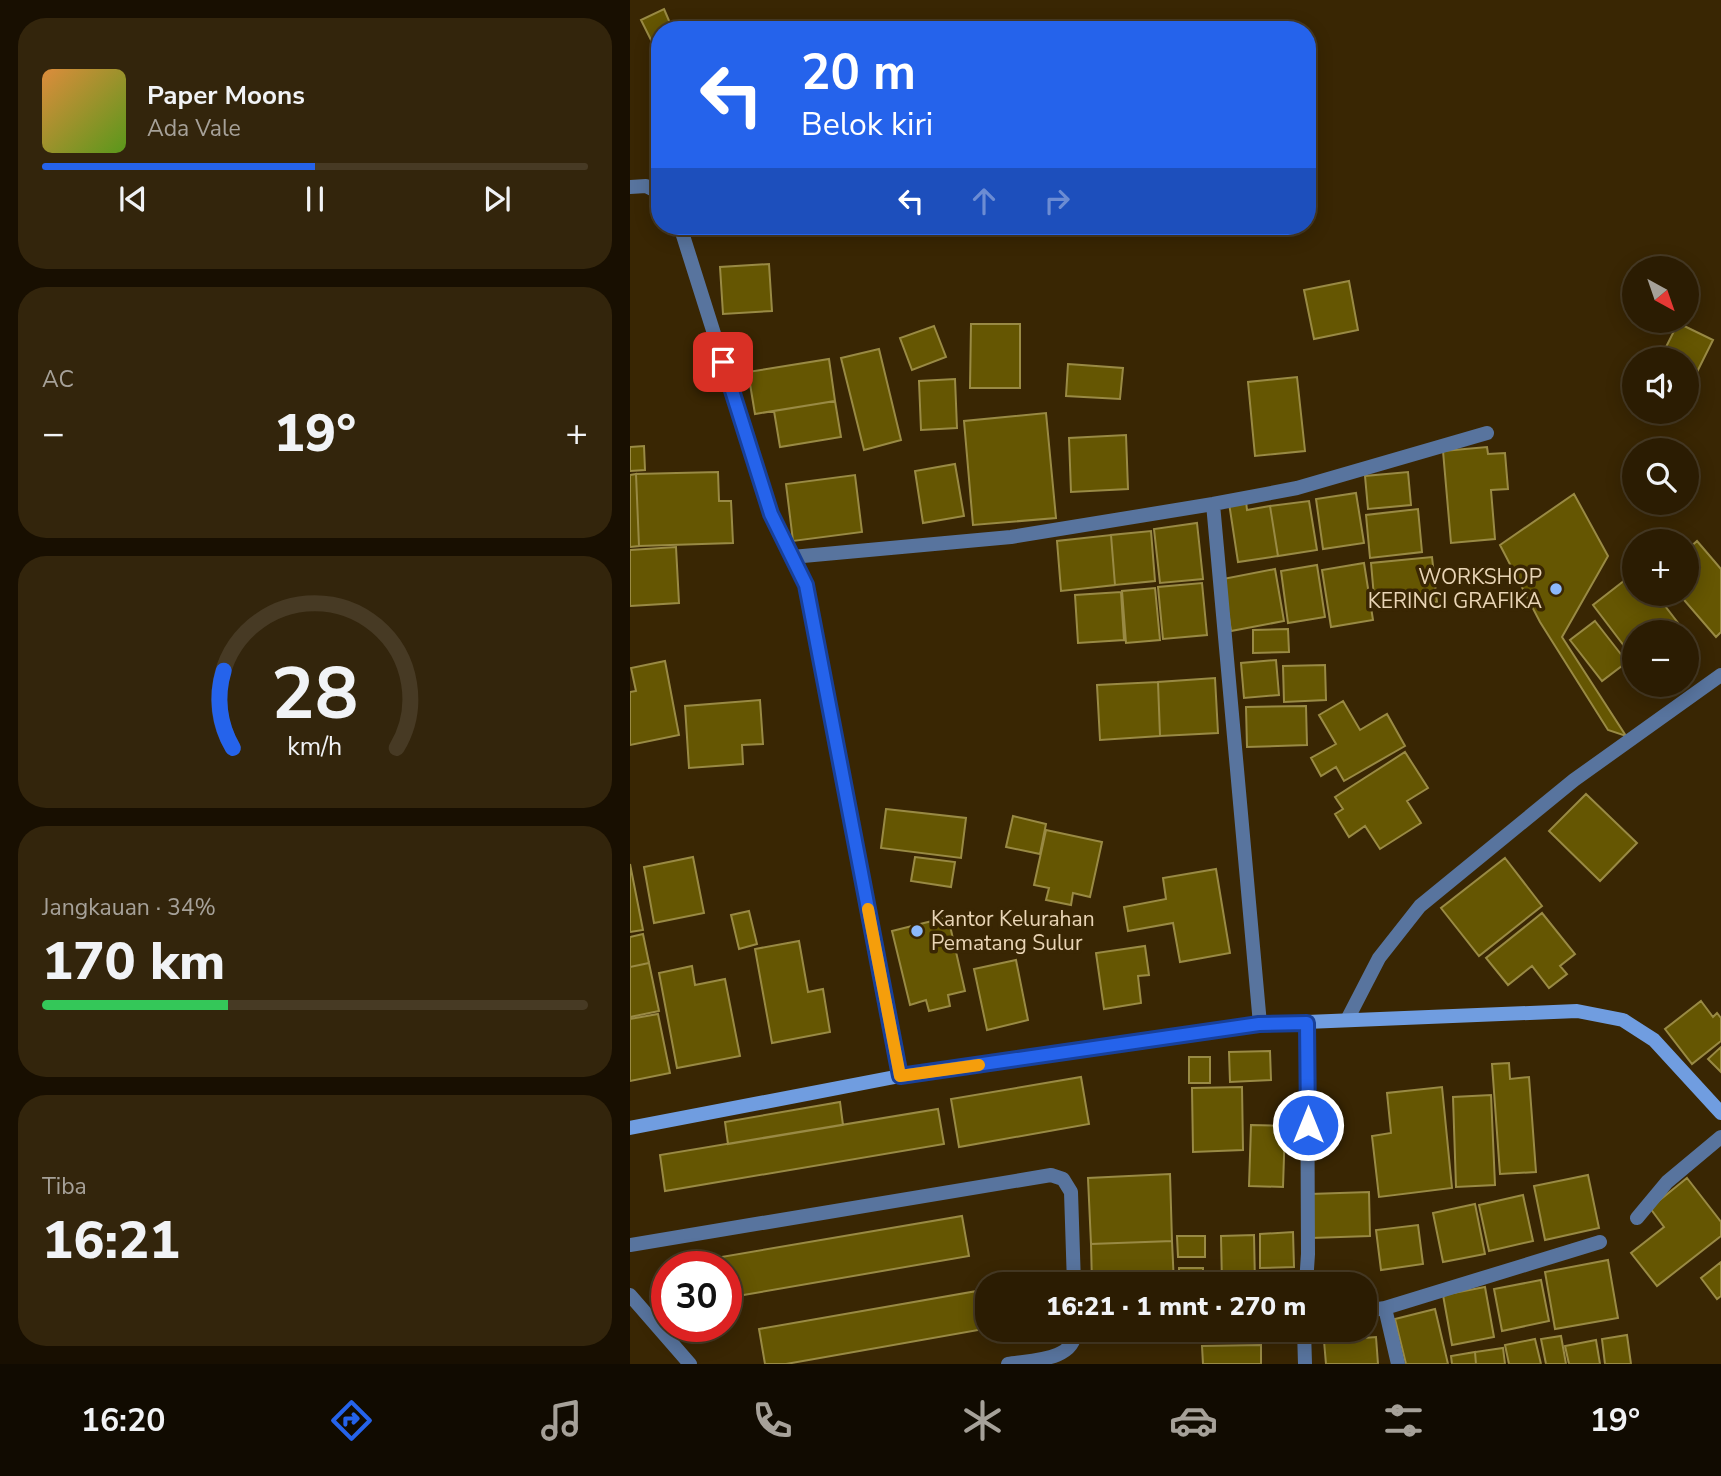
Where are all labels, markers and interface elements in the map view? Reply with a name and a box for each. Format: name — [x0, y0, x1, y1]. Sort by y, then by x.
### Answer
text: 20 m — [801, 39, 916, 106]
icon: left — [686, 49, 777, 140]
text: Paper Moons — [147, 78, 305, 113]
text: Belok kiri — [801, 103, 933, 146]
text: Ada Vale — [147, 113, 241, 144]
icon: previous — [114, 180, 152, 218]
icon: pause — [296, 180, 334, 218]
icon: next — [478, 180, 516, 218]
icon: left — [892, 182, 930, 220]
icon: ahead — [965, 182, 1003, 220]
icon: right — [1038, 182, 1076, 220]
north arrow — [1622, 256, 1699, 332]
map controls — [1622, 256, 1699, 697]
pin — [693, 332, 753, 392]
icon: arrive — [704, 343, 742, 381]
button: sound — [1622, 347, 1699, 424]
text: AC — [42, 364, 74, 395]
text: 19° — [274, 398, 356, 469]
text: − — [42, 408, 65, 459]
text: + — [565, 408, 588, 459]
button: search — [1622, 438, 1699, 515]
button: + — [1622, 529, 1699, 606]
place label: WORKSHOP KERINCI GRAFIKA — [1368, 563, 1542, 615]
marker: WORKSHOP KERINCI GRAFIKA — [1548, 581, 1564, 597]
button: − — [1622, 620, 1699, 697]
text: 28 — [271, 644, 359, 744]
text: km/h — [287, 730, 343, 764]
text: Jangkauan · 34% — [42, 892, 216, 923]
place label: Kantor Kelurahan Pematang Sulur — [931, 905, 1095, 957]
marker: Kantor Kelurahan Pematang Sulur — [909, 923, 925, 939]
text: 170 km — [42, 926, 225, 997]
position arrow — [1271, 1088, 1345, 1162]
text: Tiba — [42, 1171, 87, 1202]
text: 16:21 — [42, 1205, 180, 1276]
speed limit sign: 30 — [651, 1251, 742, 1342]
text: 16:21 · 1 mnt · 270 m — [1046, 1289, 1306, 1324]
icon: directions — [327, 1396, 376, 1445]
icon: music — [537, 1396, 586, 1445]
icon: phone — [748, 1396, 797, 1445]
icon: climate — [958, 1396, 1007, 1445]
icon: car — [1169, 1396, 1218, 1445]
icon: filters — [1379, 1396, 1428, 1445]
text: 16:20 — [81, 1399, 165, 1442]
text: 19° — [1590, 1399, 1640, 1442]

